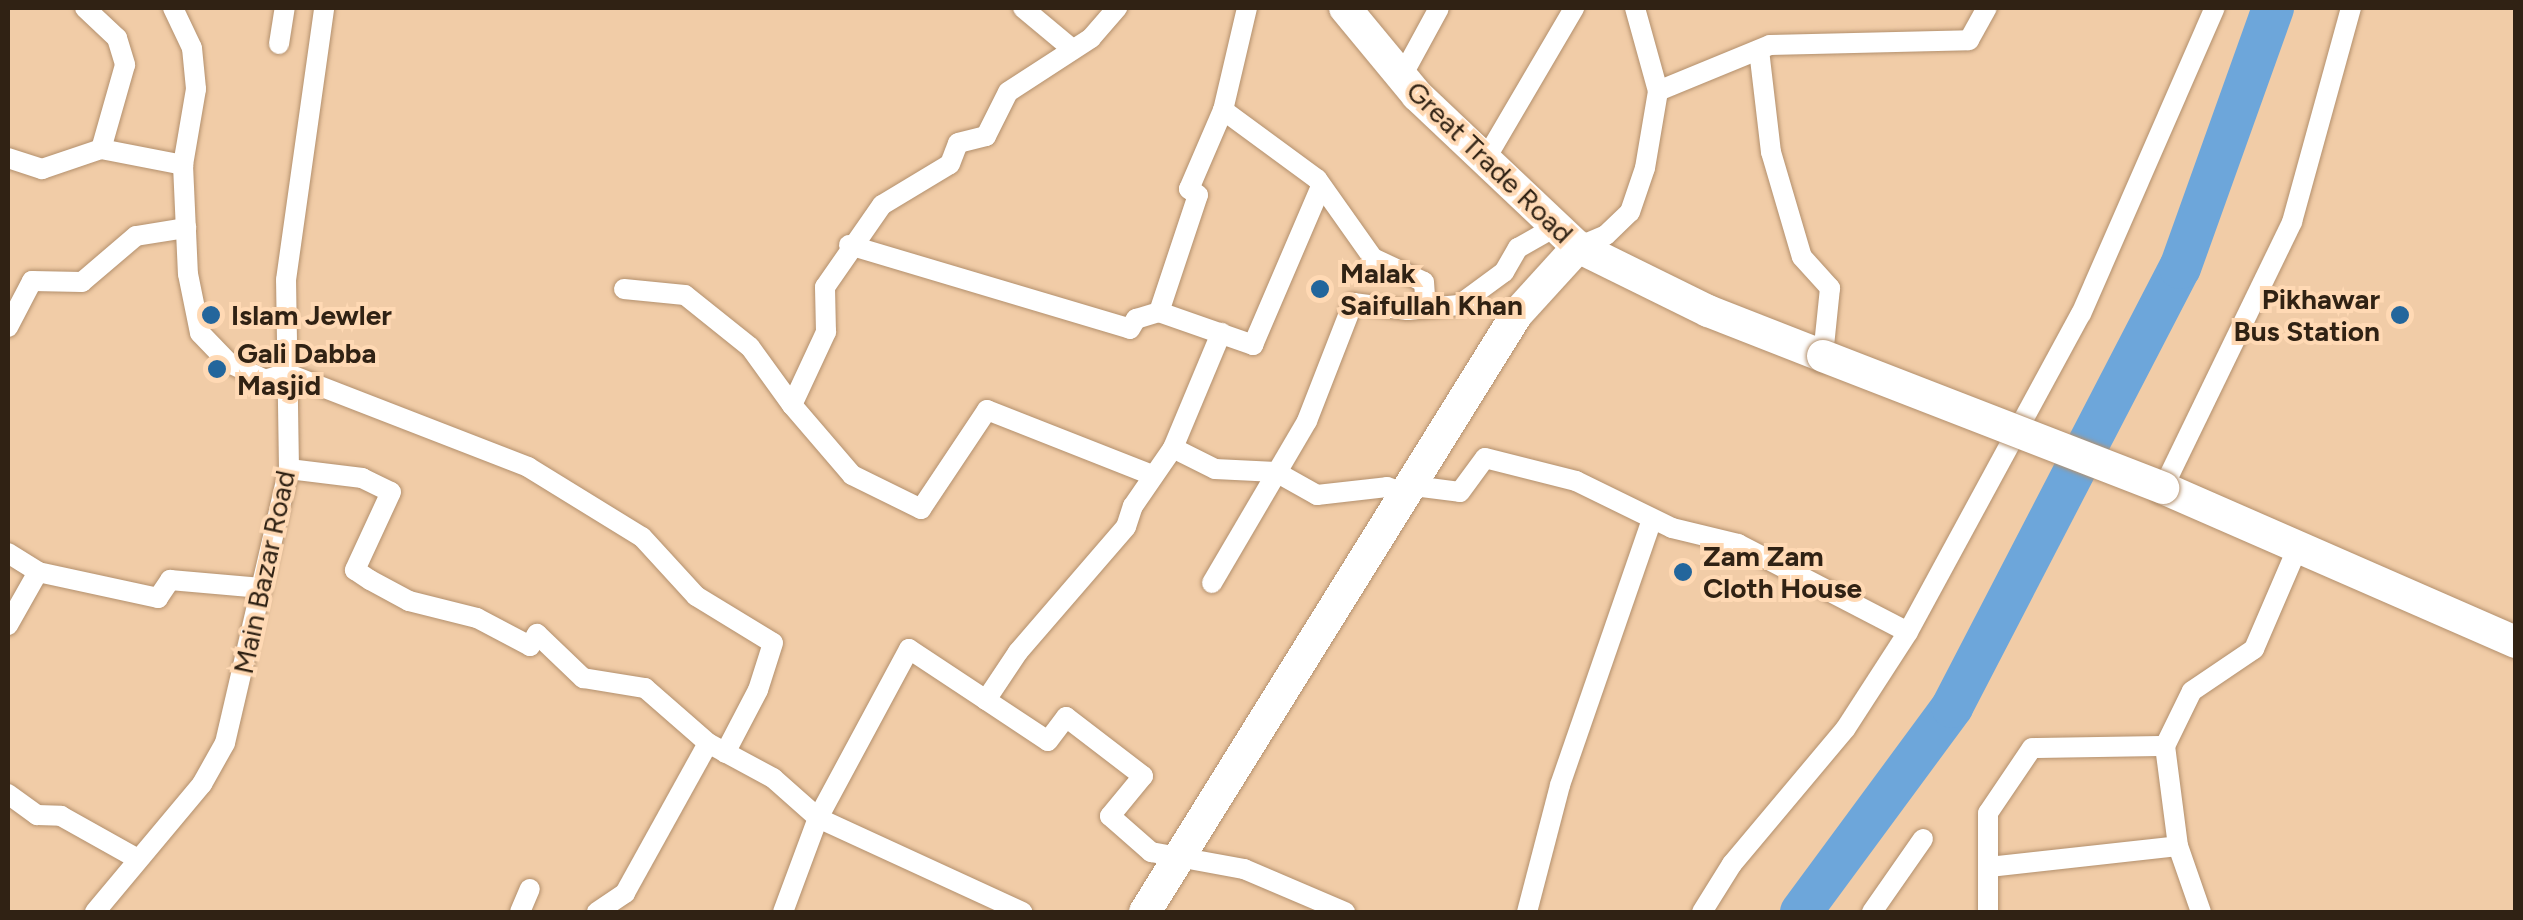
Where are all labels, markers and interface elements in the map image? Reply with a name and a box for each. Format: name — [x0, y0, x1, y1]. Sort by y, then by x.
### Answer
street label: Great Trade Road — [1400, 74, 1580, 250]
place label: Malak Saifullah Khan — [1340, 256, 1523, 322]
marker: Malak Saifullah Khan — [1309, 278, 1331, 300]
place label: Pikhawar Bus Station — [2234, 282, 2380, 348]
place label: Islam Jewler — [231, 298, 392, 332]
marker: Islam Jewler — [200, 304, 222, 326]
marker: Pikhawar Bus Station — [2389, 304, 2411, 326]
place label: Gali Dabba Masjid — [237, 336, 376, 402]
marker: Gali Dabba Masjid — [206, 358, 228, 380]
street label: Main Bazar Road — [226, 467, 302, 677]
place label: Zam Zam Cloth House — [1703, 539, 1862, 605]
marker: Zam Zam Cloth House — [1672, 561, 1694, 583]

